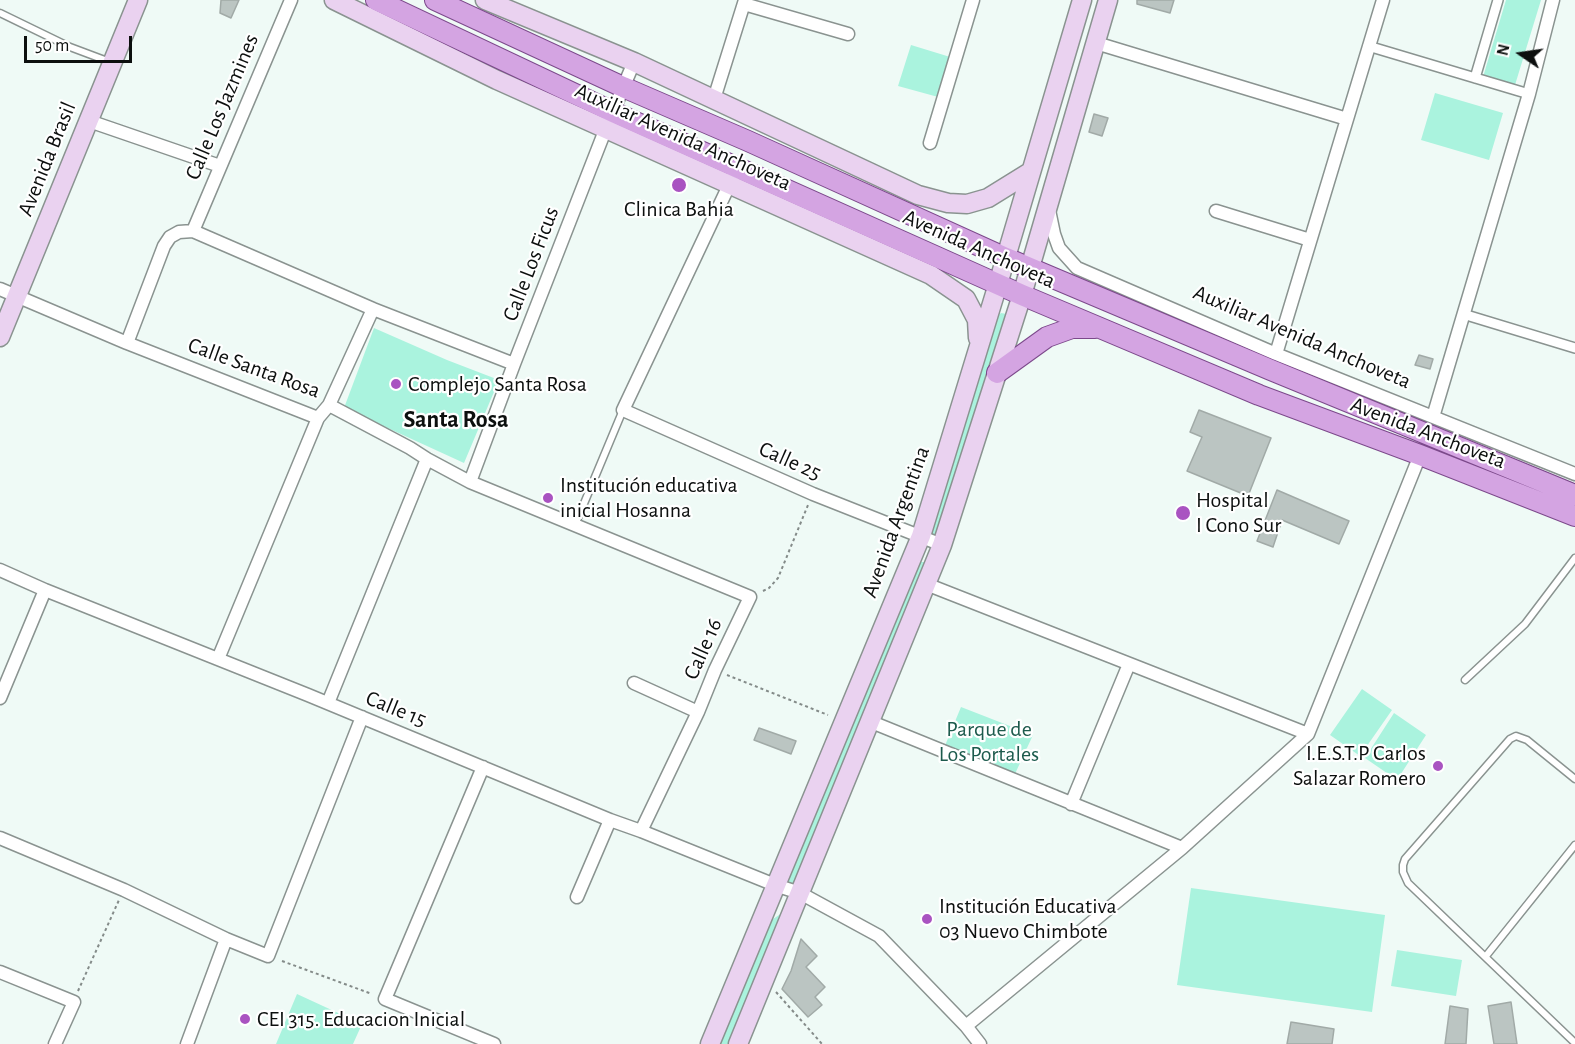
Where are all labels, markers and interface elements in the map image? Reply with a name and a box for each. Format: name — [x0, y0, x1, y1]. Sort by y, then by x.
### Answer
scale bar — [27, 24, 135, 62]
north arrow — [1491, 24, 1551, 84]
street label: Calle Los Jazmines — [179, 30, 265, 184]
text: 50 m — [35, 37, 69, 55]
text: N — [1494, 43, 1513, 57]
street label: Auxiliar Avenida Anchoveta — [571, 77, 795, 197]
street label: Avenida Brasil — [12, 98, 82, 220]
marker: Clinica Bahia — [670, 176, 688, 194]
place label: Clinica Bahia — [624, 196, 734, 222]
street label: Calle Los Ficus — [497, 203, 565, 325]
street label: Avenida Anchoveta — [899, 204, 1059, 294]
street label: Auxiliar Avenida Anchoveta — [1189, 279, 1415, 395]
street label: Calle Santa Rosa — [184, 332, 324, 404]
place label: Complejo Santa Rosa — [408, 371, 587, 397]
marker: Complejo Santa Rosa — [389, 377, 403, 391]
street label: Avenida Anchoveta — [1347, 391, 1509, 475]
district label: Santa Rosa — [404, 406, 508, 434]
street label: Calle 25 — [755, 436, 825, 486]
street label: Avenida Argentina — [856, 443, 936, 601]
place label: Institución educativa inicial Hosanna — [560, 472, 738, 524]
place label: Hospital I Cono Sur — [1196, 487, 1281, 538]
marker: Institución educativa inicial Hosanna — [541, 491, 555, 505]
marker: Hospital I Cono Sur — [1174, 504, 1192, 522]
street label: Calle 16 — [678, 614, 728, 684]
street label: Calle 15 — [362, 685, 430, 733]
park label: Parque de Los Portales — [939, 716, 1039, 768]
place label: I.E.S.T.P Carlos Salazar Romero — [1293, 740, 1426, 792]
marker: I.E.S.T.P Carlos Salazar Romero — [1431, 759, 1445, 773]
place label: Institución Educativa 03 Nuevo Chimbote — [939, 893, 1117, 944]
marker: Institución Educativa 03 Nuevo Chimbote — [920, 912, 934, 926]
place label: CEI 315. Educacion Inicial — [257, 1006, 465, 1032]
marker: CEI 315. Educacion Inicial — [238, 1012, 252, 1026]

